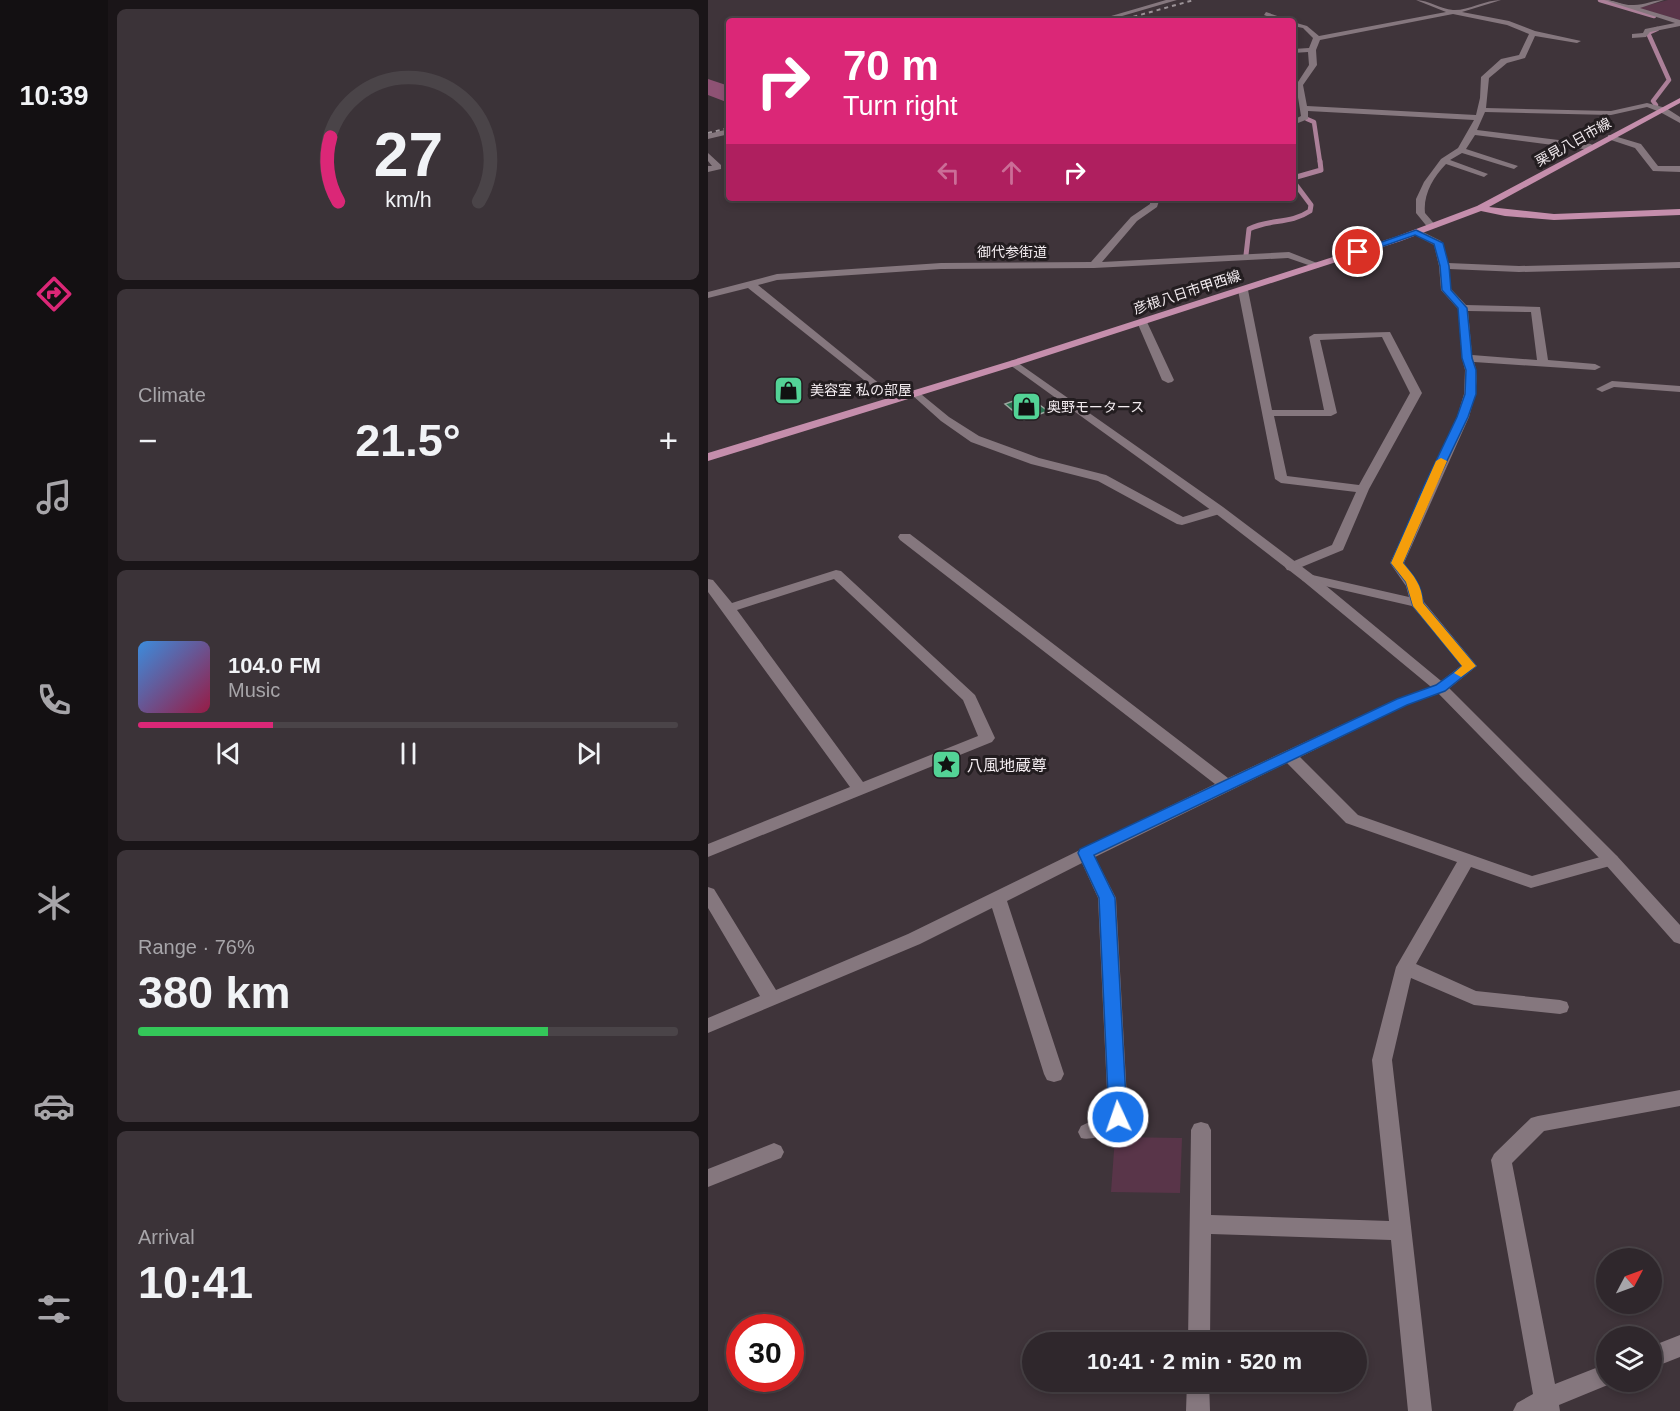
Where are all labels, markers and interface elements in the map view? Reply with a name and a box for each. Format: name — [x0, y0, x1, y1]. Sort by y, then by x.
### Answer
icon: right — [744, 42, 822, 120]
text: 70 m — [843, 42, 939, 89]
text: 10:39 — [19, 81, 89, 111]
text: Turn right — [843, 91, 958, 121]
street label: 栗見八日市線 — [1532, 115, 1614, 169]
text: 27 — [373, 120, 443, 189]
icon: left — [932, 156, 965, 189]
icon: ahead — [995, 156, 1028, 189]
icon: right — [1058, 156, 1091, 189]
text: km/h — [385, 188, 431, 212]
pin — [1332, 226, 1383, 277]
icon: arrive — [1341, 235, 1374, 268]
street label: 御代参街道 — [977, 244, 1047, 260]
street label: 彦根八日市甲西線 — [1131, 267, 1243, 317]
icon: directions — [33, 273, 75, 315]
shop icon: 美容室 私の部屋 — [773, 374, 805, 406]
place label: 美容室 私の部屋 — [810, 382, 912, 398]
text: Climate — [138, 384, 206, 406]
shop icon: 奥野モータース — [1010, 391, 1042, 423]
place label: 奥野モータース — [1047, 399, 1144, 415]
text: 21.5° — [355, 415, 461, 466]
text: − — [138, 422, 157, 459]
text: + — [659, 422, 678, 459]
icon: music — [33, 476, 75, 518]
text: 104.0 FM — [228, 653, 321, 678]
icon: phone — [33, 679, 75, 721]
text: Music — [228, 679, 280, 701]
icon: previous — [212, 737, 245, 770]
icon: pause — [392, 737, 425, 770]
icon: next — [572, 737, 605, 770]
place icon: 八風地蔵尊 — [930, 749, 962, 781]
place label: 八風地蔵尊 — [967, 757, 1047, 774]
icon: climate — [33, 882, 75, 924]
text: Range · 76% — [138, 936, 255, 958]
text: 380 km — [138, 967, 291, 1018]
icon: car — [33, 1085, 75, 1127]
position arrow — [1086, 1085, 1150, 1149]
text: Arrival — [138, 1226, 195, 1248]
north arrow — [1596, 1248, 1662, 1314]
map controls — [1596, 1248, 1662, 1392]
text: 10:41 — [138, 1257, 253, 1308]
icon: filters — [33, 1288, 75, 1330]
speed limit sign: 30 — [726, 1314, 804, 1392]
button: layers — [1596, 1326, 1662, 1392]
text: 10:41 · 2 min · 520 m — [1087, 1349, 1302, 1374]

